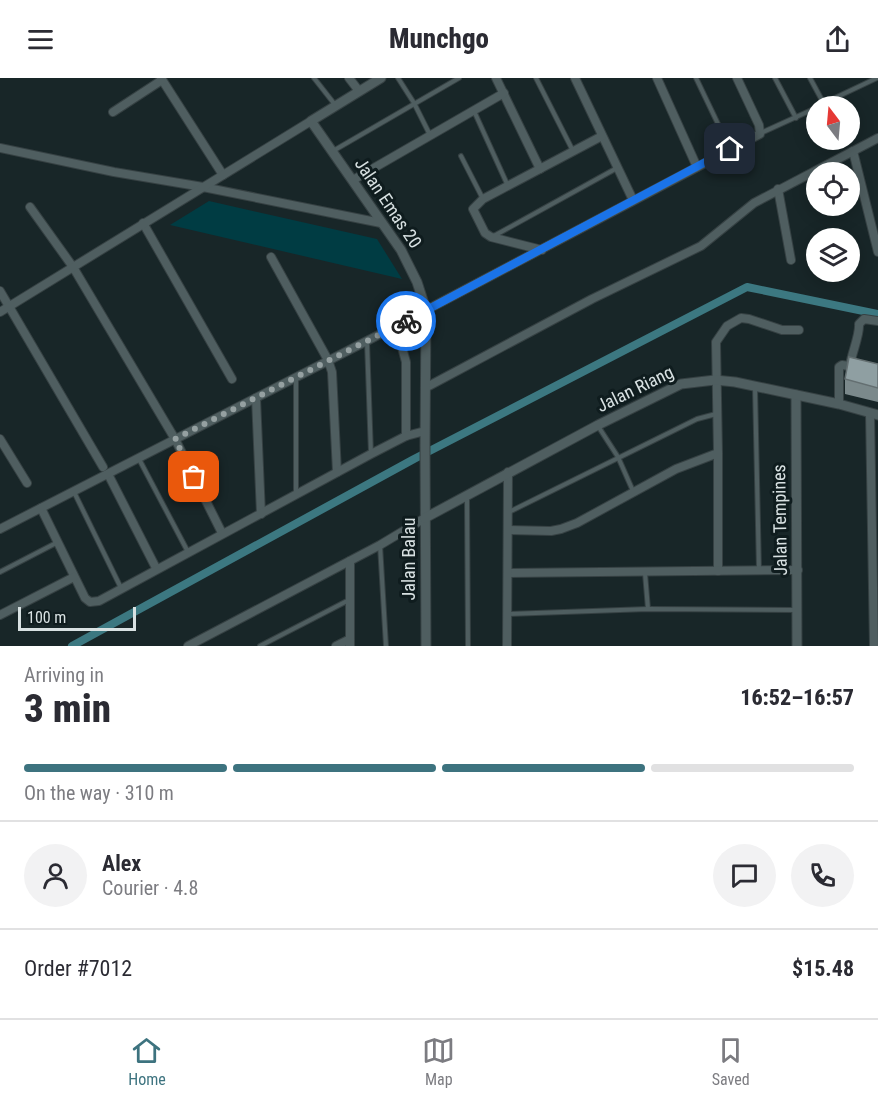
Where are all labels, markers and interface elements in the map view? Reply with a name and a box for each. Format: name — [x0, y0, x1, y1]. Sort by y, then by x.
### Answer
icon: menu — [24, 23, 57, 56]
text: Munchgo — [389, 23, 489, 55]
icon: share — [821, 23, 854, 56]
north arrow — [806, 96, 860, 150]
map controls — [806, 96, 860, 282]
pin — [704, 123, 755, 174]
icon: home — [713, 132, 746, 165]
street label: Jalan Emas 20 — [351, 154, 426, 252]
button: locate — [806, 162, 860, 216]
button: layers — [806, 228, 860, 282]
courier — [376, 291, 436, 351]
icon: bike — [390, 305, 423, 338]
street label: Jalan Riang — [593, 361, 677, 416]
pin — [168, 451, 219, 502]
icon: bag — [177, 460, 210, 493]
street label: Jalan Tempines — [768, 464, 791, 576]
street label: Jalan Balau — [398, 518, 419, 600]
scale bar — [18, 604, 136, 632]
text: 100 m — [27, 608, 66, 627]
text: Arriving in — [24, 663, 104, 687]
text: 16:52–16:57 — [740, 685, 854, 710]
text: 3 min — [24, 686, 111, 732]
text: On the way · 310 m — [24, 781, 174, 805]
button: person — [24, 844, 87, 907]
button: chat — [713, 844, 776, 907]
button: phone — [791, 844, 854, 907]
text: Alex — [102, 851, 141, 876]
text: Courier · 4.8 — [102, 876, 198, 900]
text: Order #7012 — [24, 956, 132, 981]
text: $15.48 — [792, 956, 854, 981]
tab: Home — [128, 1034, 166, 1089]
tab: Map — [422, 1034, 455, 1089]
tab: Saved — [712, 1034, 750, 1089]

